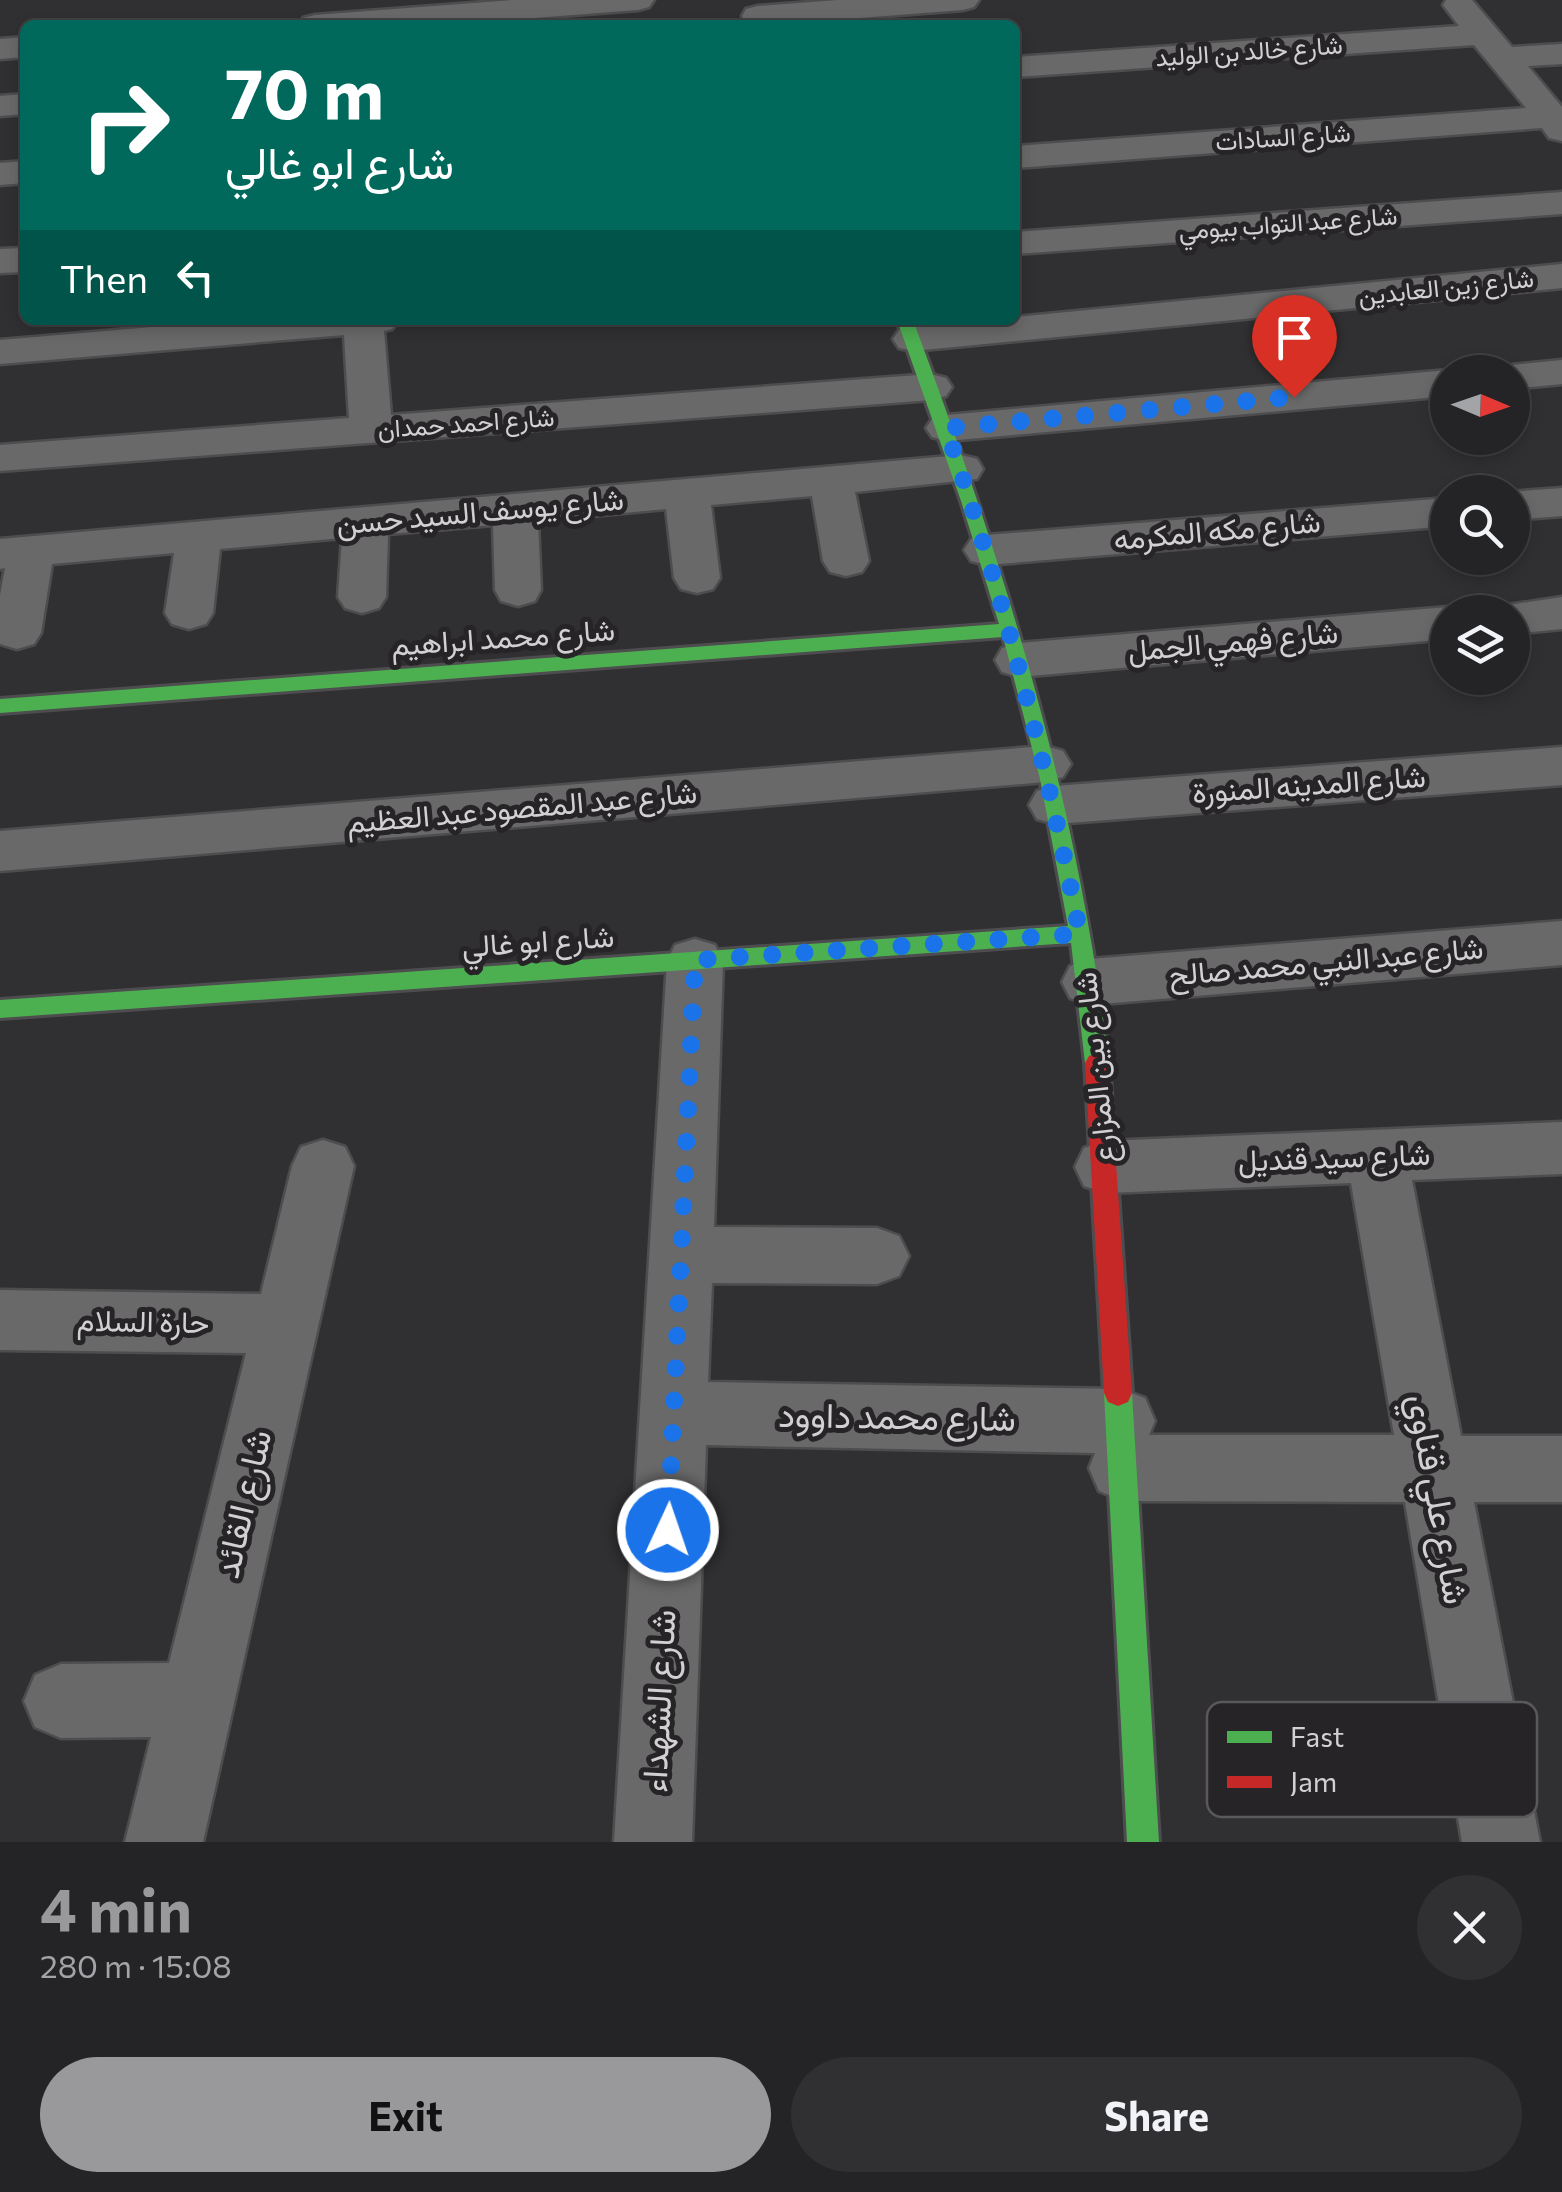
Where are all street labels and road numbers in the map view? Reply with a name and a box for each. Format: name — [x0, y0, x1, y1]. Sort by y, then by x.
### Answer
street label: شارع خالد بن الوليد — [1154, 28, 1344, 74]
street label: شارع السادات — [1214, 116, 1352, 159]
street label: شارع عبد التواب بيومي — [1177, 199, 1399, 252]
street label: شارع زين العابدين — [1357, 262, 1535, 313]
street label: شارع احمد حمدان — [377, 401, 556, 446]
street label: شارع يوسف السيد حسن — [335, 479, 625, 544]
street label: شارع مكه المكرمه — [1112, 501, 1322, 560]
street label: شارع محمد ابراهيم — [390, 609, 616, 666]
street label: شارع فهمي الجمل — [1126, 612, 1340, 675]
street label: شارع المدينه المنورة — [1191, 756, 1427, 813]
street label: شارع عبد المقصود عبد العظيم — [345, 772, 699, 843]
street label: شارع ابو غالي — [460, 916, 616, 971]
street label: شارع عبد النبي محمد صالح — [1167, 927, 1485, 1000]
street label: شارع بين المزارع — [1065, 970, 1126, 1166]
street label: شارع سيد قنديل — [1237, 1134, 1431, 1181]
street label: حارة السلام — [76, 1300, 210, 1342]
street label: شارع علي قناوي — [1391, 1390, 1480, 1609]
street label: شارع محمد داوود — [778, 1391, 1016, 1443]
street label: شارع القائد — [203, 1425, 283, 1583]
street label: شارع الشهداء — [630, 1608, 688, 1794]

